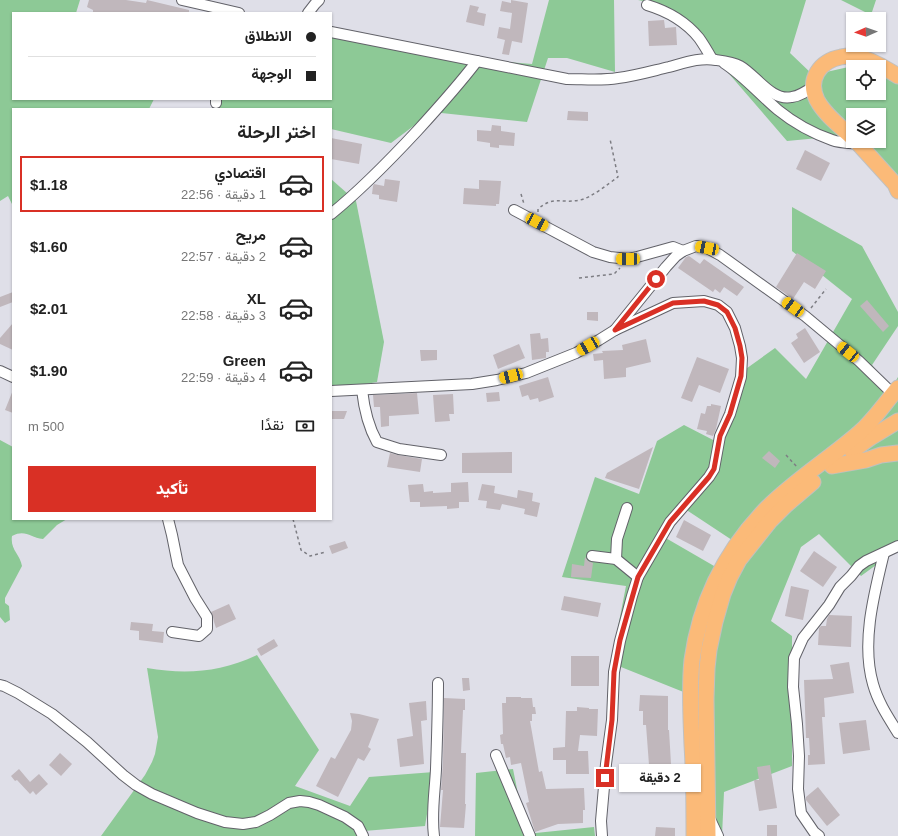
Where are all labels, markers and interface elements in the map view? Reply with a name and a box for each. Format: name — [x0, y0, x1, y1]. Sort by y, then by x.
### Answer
north arrow — [846, 12, 886, 52]
map controls — [846, 12, 886, 148]
text: الانطلاق — [245, 27, 292, 44]
button: locate — [846, 60, 886, 100]
text: الوجهة — [251, 65, 292, 82]
button: layers — [846, 108, 886, 148]
text: اختر الرحلة — [237, 122, 316, 142]
text: اقتصادي — [214, 164, 266, 181]
icon: car — [278, 166, 314, 202]
text: $1.18 — [30, 176, 68, 193]
text: 1 دقيقة · 22:56 — [181, 187, 266, 202]
car — [524, 211, 550, 233]
text: مريح — [236, 226, 266, 243]
icon: car — [278, 228, 314, 264]
text: $1.60 — [30, 238, 68, 255]
car — [694, 240, 720, 256]
text: 2 دقيقة · 22:57 — [181, 249, 266, 264]
car — [616, 253, 640, 265]
route start — [647, 270, 665, 288]
text: XL — [247, 290, 266, 307]
icon: car — [278, 290, 314, 326]
car — [780, 295, 806, 319]
text: $2.01 — [30, 300, 68, 317]
text: 3 دقيقة · 22:58 — [181, 308, 266, 323]
car — [575, 335, 601, 357]
car — [835, 340, 861, 364]
text: Green — [223, 352, 266, 369]
icon: car — [278, 352, 314, 388]
text: $1.90 — [30, 362, 68, 379]
car — [498, 367, 524, 385]
text: 4 دقيقة · 22:59 — [181, 370, 266, 385]
icon: cash — [294, 415, 316, 437]
text: نقدًا — [261, 416, 284, 433]
text: 500 m — [28, 419, 64, 434]
button: تأكيد — [28, 466, 316, 512]
callout: 2 دقيقة — [619, 764, 701, 792]
route end — [596, 769, 614, 787]
text: 2 دقيقة — [639, 770, 681, 785]

